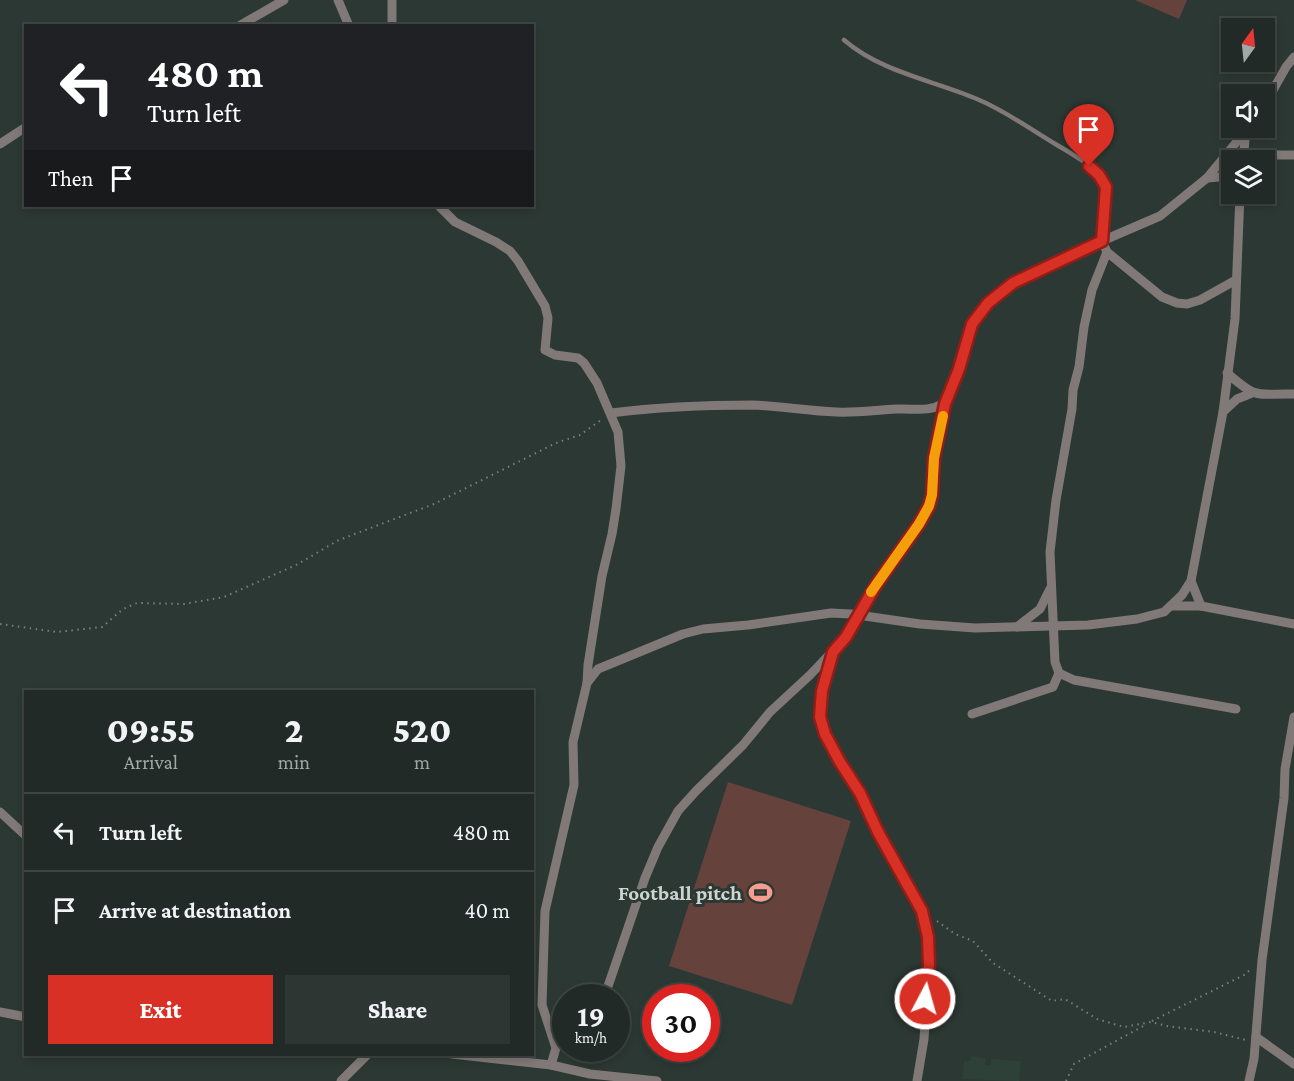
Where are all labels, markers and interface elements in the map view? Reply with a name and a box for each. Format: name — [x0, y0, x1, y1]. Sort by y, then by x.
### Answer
north arrow — [1221, 18, 1275, 72]
map controls — [1221, 18, 1275, 204]
icon: left — [48, 48, 126, 126]
text: 480 m — [147, 49, 263, 96]
button: sound — [1221, 84, 1275, 138]
text: Turn left — [147, 98, 241, 128]
pin — [1063, 104, 1114, 166]
icon: arrive — [1072, 113, 1105, 146]
button: layers — [1221, 150, 1275, 204]
icon: arrive — [105, 162, 138, 195]
text: Then — [48, 166, 93, 191]
text: 09:55 — [107, 710, 195, 750]
text: 2 — [284, 710, 303, 750]
text: 520 — [393, 710, 451, 750]
text: Arrival — [124, 751, 178, 773]
text: min — [278, 751, 310, 773]
text: m — [414, 751, 430, 773]
icon: left — [48, 816, 81, 849]
text: Turn left — [99, 820, 182, 845]
text: 480 m — [453, 820, 510, 845]
sports icon: Football pitch — [747, 880, 773, 906]
place label: Football pitch — [618, 881, 742, 905]
icon: arrive — [48, 894, 81, 927]
text: Arrive at destination — [99, 898, 291, 923]
text: 40 m — [465, 898, 510, 923]
position arrow — [893, 967, 957, 1031]
button: Exit — [48, 975, 273, 1044]
button: Share — [285, 975, 510, 1044]
speed limit sign: 30 — [642, 984, 720, 1062]
text: 19 — [577, 999, 605, 1032]
text: km/h — [575, 1030, 607, 1046]

